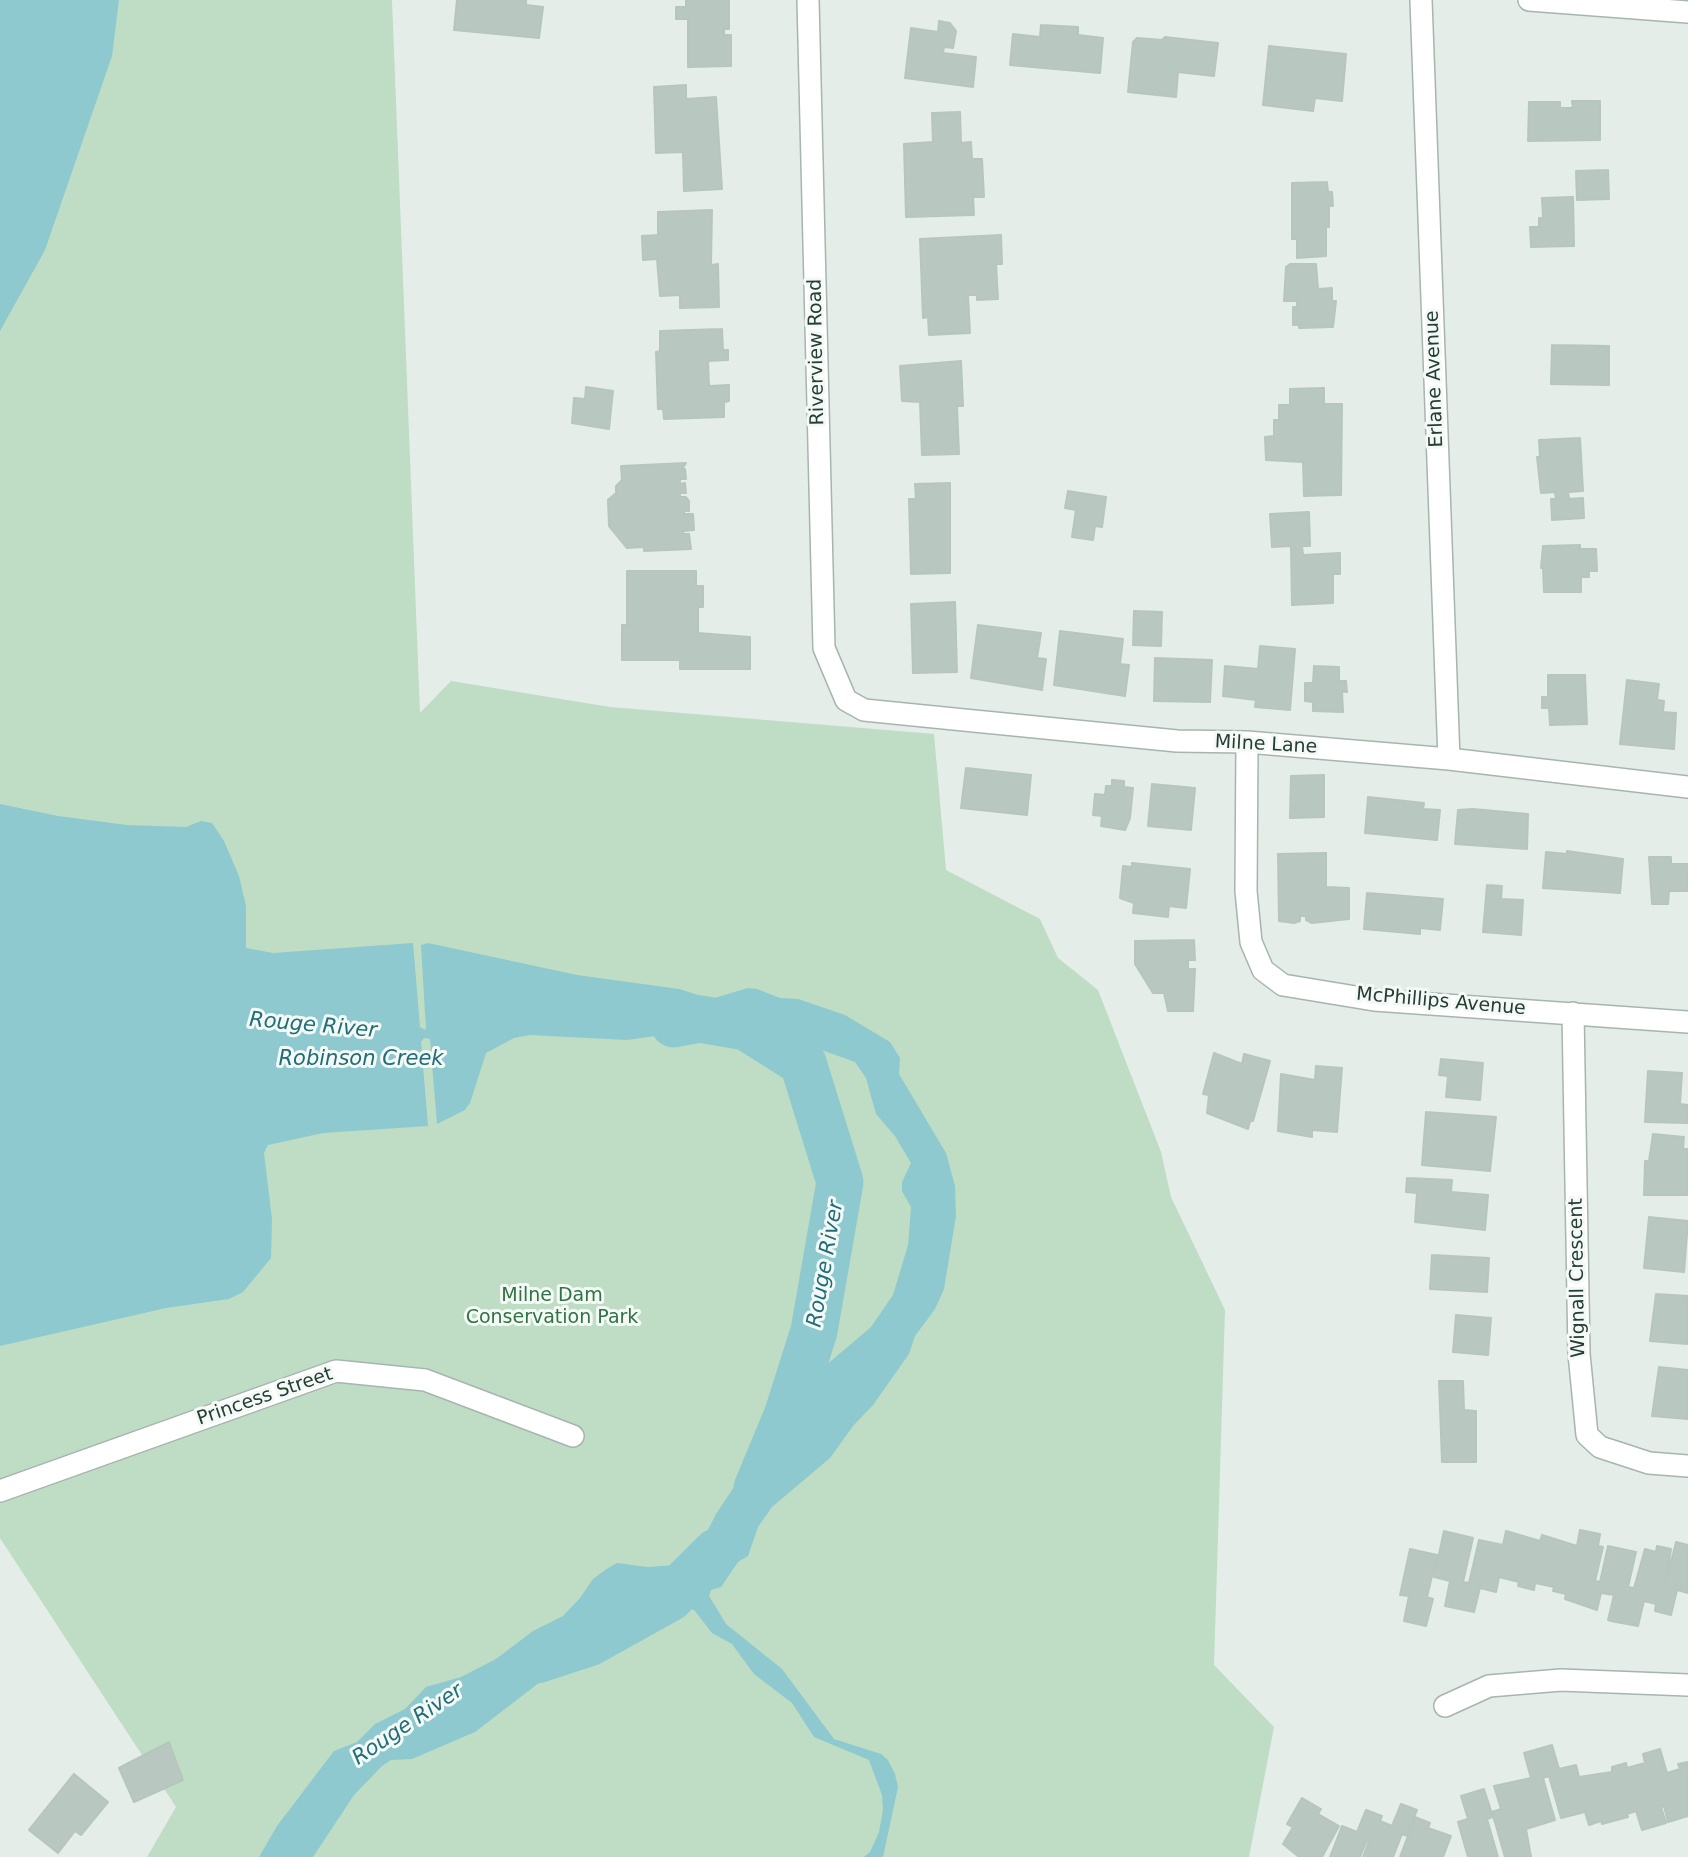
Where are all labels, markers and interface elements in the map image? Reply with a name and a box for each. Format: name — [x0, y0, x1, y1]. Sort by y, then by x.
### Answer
street label: Riverview Road — [804, 278, 830, 426]
street label: Erlane Avenue — [1421, 310, 1449, 448]
street label: Milne Lane — [1214, 731, 1318, 759]
street label: McPhillips Avenue — [1355, 983, 1527, 1021]
water label: Rouge River — [248, 1008, 378, 1044]
water label: Robinson Creek — [279, 1047, 443, 1073]
street label: Wignall Crescent — [1565, 1198, 1591, 1358]
water label: Rouge River — [802, 1199, 850, 1329]
park label: Milne Dam Conservation Park — [466, 1285, 638, 1329]
street label: Princess Street — [194, 1363, 336, 1431]
water label: Rouge River — [348, 1679, 468, 1771]

